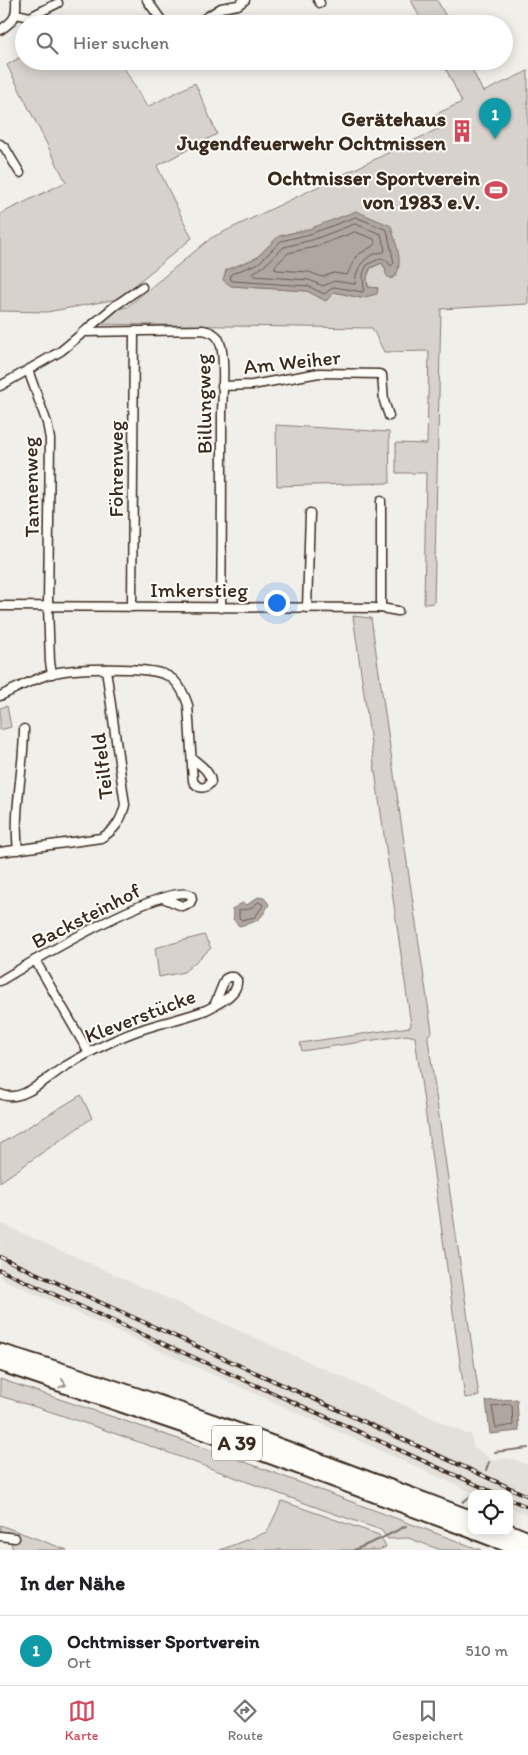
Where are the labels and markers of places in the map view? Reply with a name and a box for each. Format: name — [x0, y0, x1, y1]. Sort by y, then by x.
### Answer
pin: 1 — [479, 98, 511, 139]
place label: Gerätehaus Jugendfeuerwehr Ochtmissen — [176, 106, 446, 156]
building icon: Gerätehaus Jugendfeuerwehr Ochtmissen — [449, 118, 475, 144]
place label: Ochtmisser Sportverein von 1983 e.V. — [267, 165, 480, 214]
sports icon: Ochtmisser Sportverein von 1983 e.V. — [483, 177, 509, 203]

